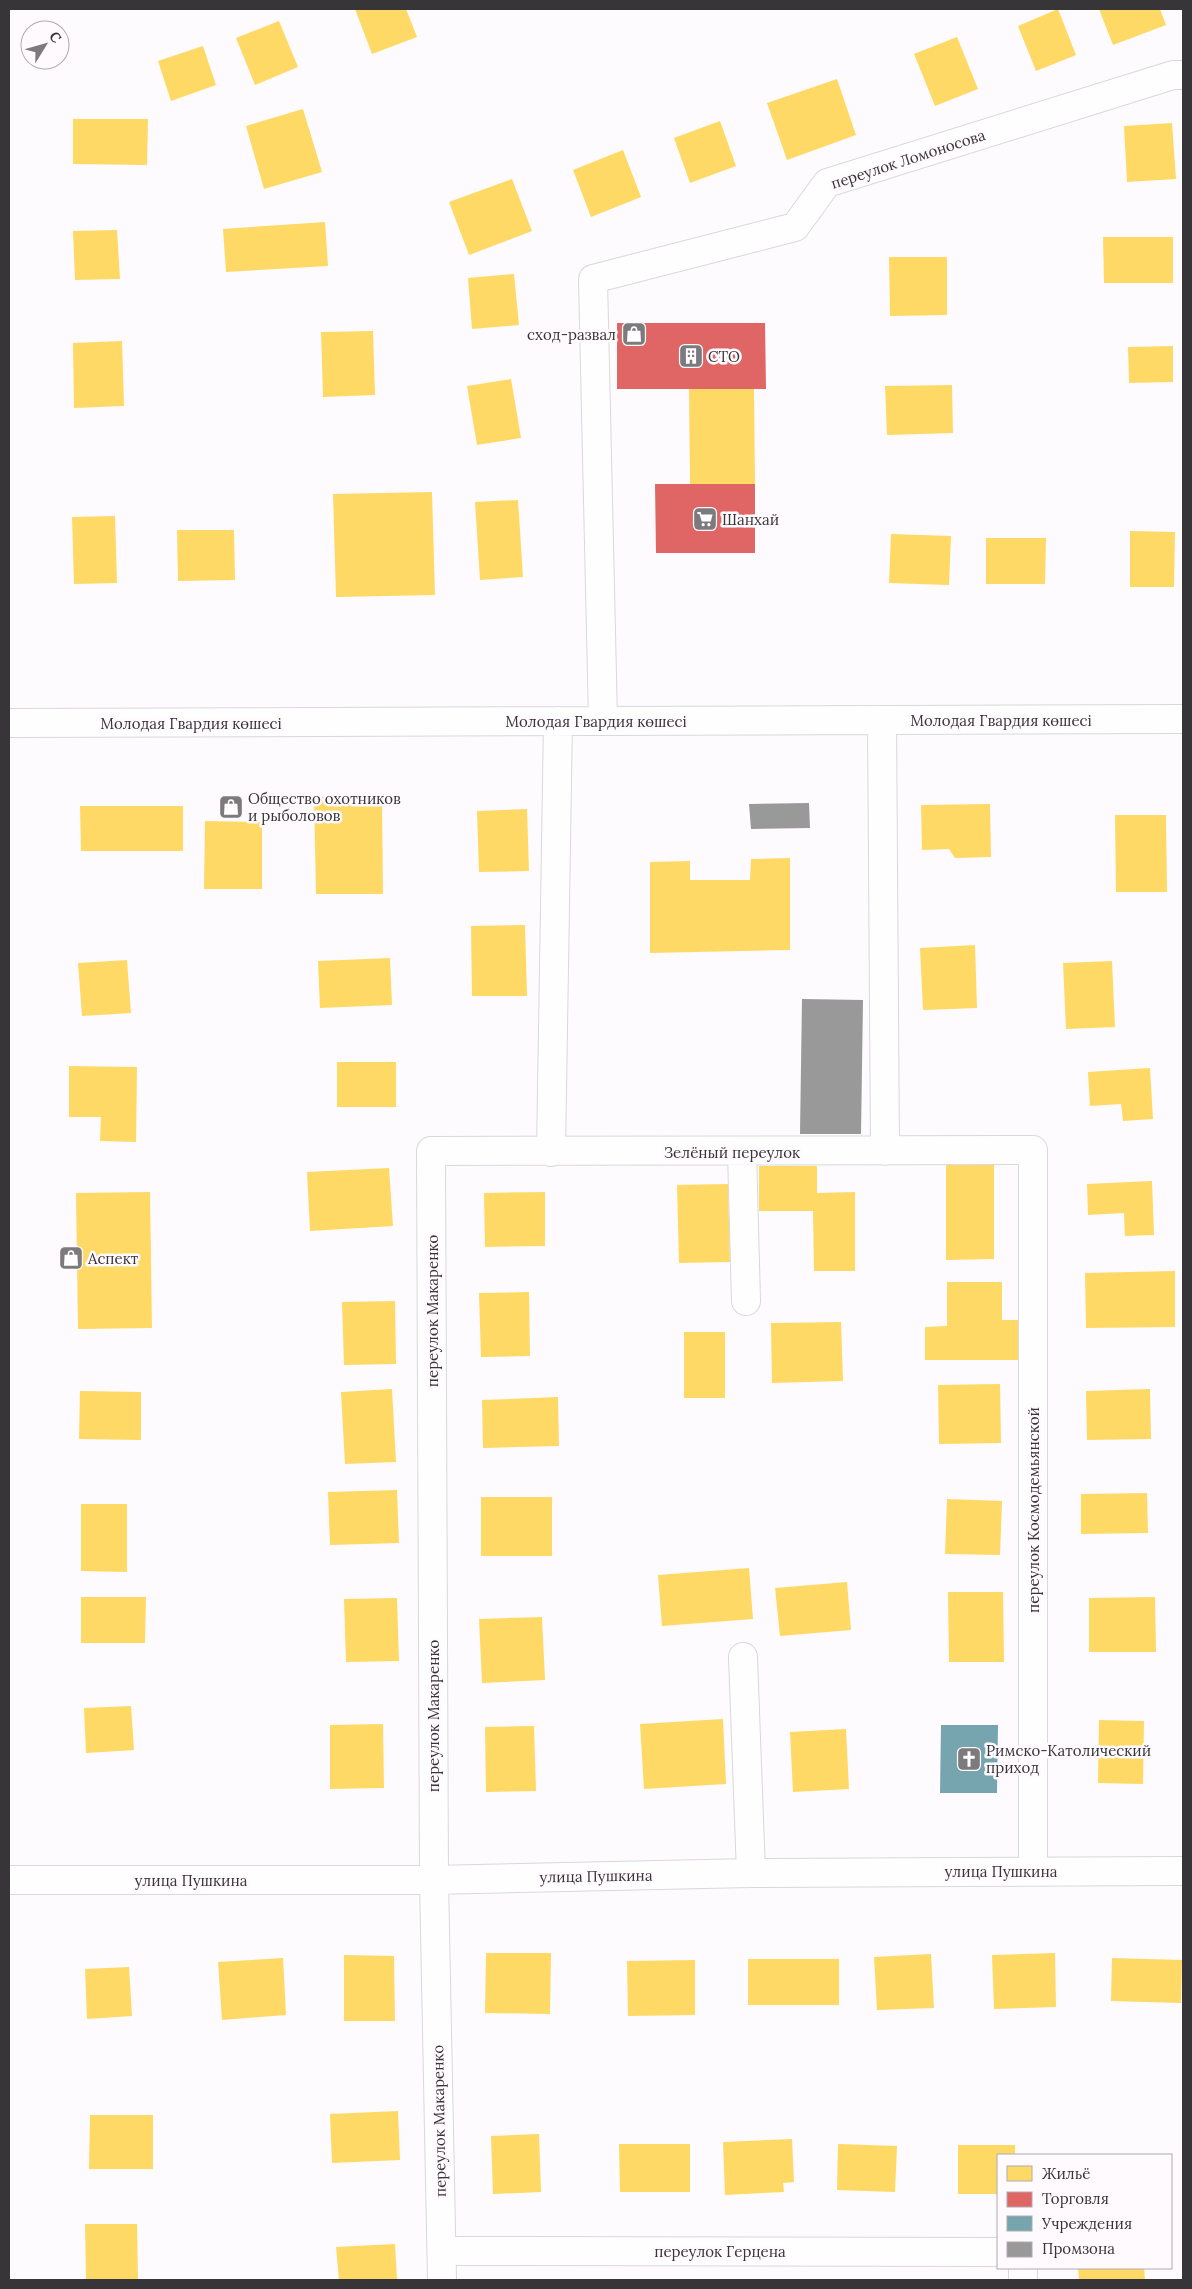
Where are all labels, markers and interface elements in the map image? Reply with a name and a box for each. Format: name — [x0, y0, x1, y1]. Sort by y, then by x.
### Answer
north arrow — [20, 20, 70, 70]
text: С — [45, 28, 66, 47]
street label: переулок Ломоносова — [828, 125, 988, 193]
shop icon: сход-развал — [621, 321, 647, 347]
place label: сход-развал — [527, 325, 616, 344]
building icon: СТО — [678, 343, 704, 369]
place label: СТО — [708, 347, 740, 366]
supermarket icon: Шанхай — [692, 506, 718, 532]
place label: Шанхай — [722, 510, 779, 529]
street label: Молодая Гвардия көшесі — [910, 711, 1092, 730]
street label: Молодая Гвардия көшесі — [505, 712, 687, 731]
street label: Молодая Гвардия көшесі — [100, 714, 282, 733]
place label: Общество охотников и рыболовов — [248, 789, 401, 825]
shop icon: Общество охотников и рыболовов — [218, 794, 244, 820]
street label: Зелёный переулок — [664, 1143, 800, 1162]
street label: переулок Макаренко — [423, 1235, 442, 1387]
shop icon: Аспект — [58, 1245, 84, 1271]
place label: Аспект — [87, 1249, 139, 1268]
street label: переулок Космодемьянской — [1024, 1407, 1043, 1613]
street label: переулок Макаренко — [424, 1640, 443, 1792]
place label: Римско-Католический приход — [986, 1741, 1151, 1777]
church icon: Римско-Католический приход — [956, 1746, 982, 1772]
street label: улица Пушкина — [944, 1862, 1058, 1881]
street label: улица Пушкина — [539, 1866, 653, 1886]
street label: улица Пушкина — [134, 1871, 248, 1890]
street label: переулок Макаренко — [428, 2044, 450, 2197]
legend — [997, 2154, 1172, 2269]
text: Жильё — [1042, 2164, 1090, 2183]
text: Торговля — [1042, 2189, 1109, 2208]
text: Учреждения — [1041, 2214, 1132, 2233]
text: Промзона — [1042, 2239, 1115, 2258]
street label: переулок Герцена — [654, 2242, 786, 2261]

